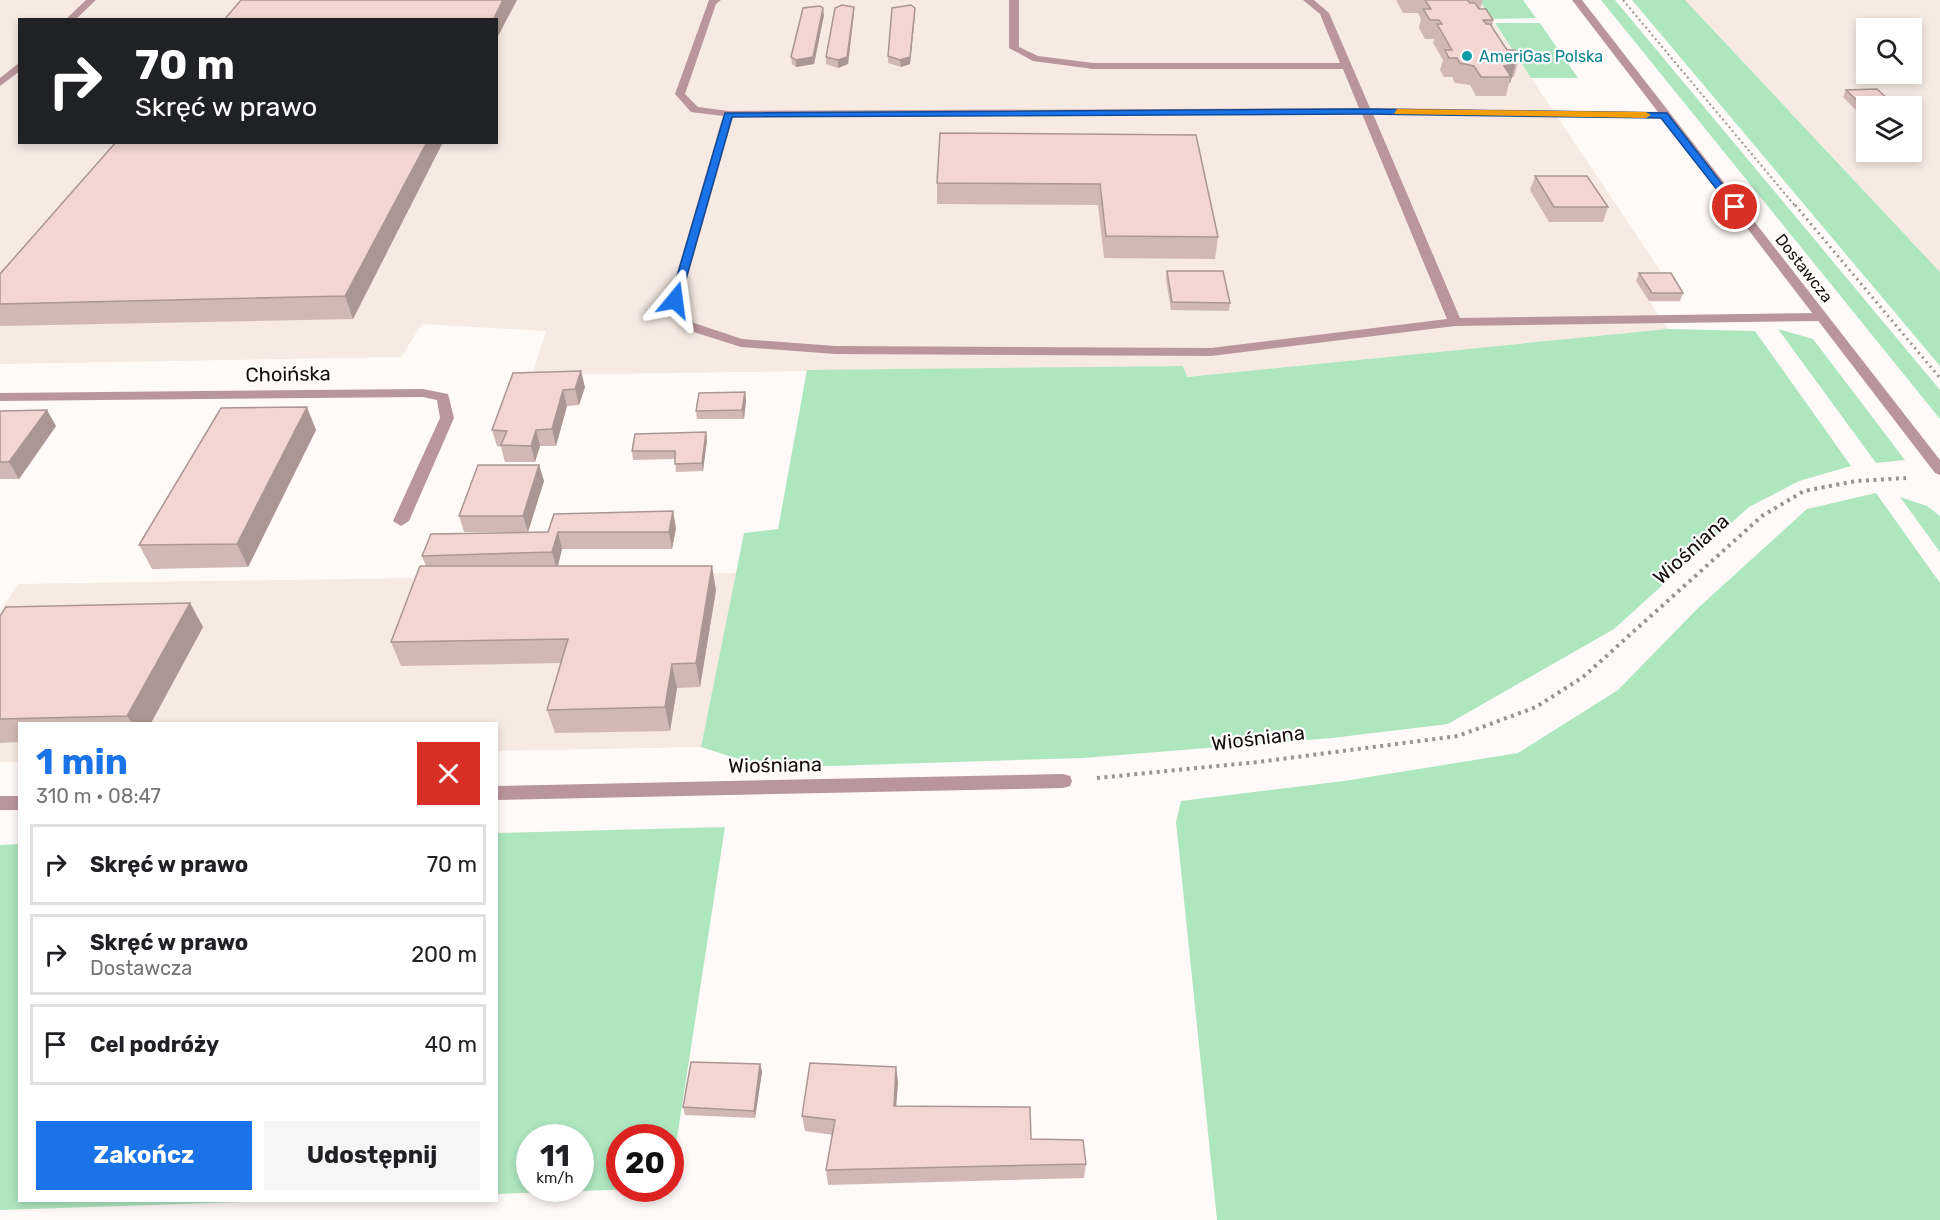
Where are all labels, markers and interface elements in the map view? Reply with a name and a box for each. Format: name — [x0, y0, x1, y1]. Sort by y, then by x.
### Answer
map controls — [1856, 18, 1922, 162]
button: search — [1856, 18, 1922, 84]
text: 70 m — [135, 40, 235, 90]
icon: right — [36, 42, 114, 120]
place label: AmeriGas Polska — [1479, 47, 1603, 66]
marker: AmeriGas Polska — [1460, 49, 1474, 63]
text: Skręć w prawo — [135, 91, 317, 123]
button: layers — [1856, 96, 1922, 162]
pin — [1709, 181, 1760, 232]
icon: arrive — [1718, 190, 1751, 223]
street label: Dostawcza — [1771, 230, 1837, 306]
position arrow — [643, 268, 707, 332]
street label: Choińska — [245, 361, 331, 387]
street label: Wiośniana — [1648, 509, 1734, 589]
street label: Wiośniana — [1210, 720, 1306, 756]
text: 1 min — [36, 740, 128, 783]
button: close — [417, 742, 480, 805]
street label: Wiośniana — [728, 752, 822, 778]
text: 310 m · 08:47 — [36, 784, 161, 808]
icon: right — [39, 848, 72, 881]
text: Skręć w prawo — [90, 851, 248, 878]
text: 70 m — [427, 851, 477, 878]
text: Skręć w prawo — [90, 929, 248, 956]
icon: right — [39, 938, 72, 971]
text: 200 m — [411, 941, 477, 968]
text: Dostawcza — [90, 956, 192, 980]
icon: arrive — [39, 1028, 72, 1061]
text: Cel podróży — [90, 1031, 219, 1058]
text: 40 m — [424, 1031, 477, 1058]
button: Zakończ — [36, 1121, 252, 1190]
button: Udostępnij — [264, 1121, 480, 1190]
speed limit sign: 20 — [606, 1124, 684, 1202]
text: 11 — [540, 1138, 570, 1174]
text: km/h — [536, 1169, 574, 1187]

